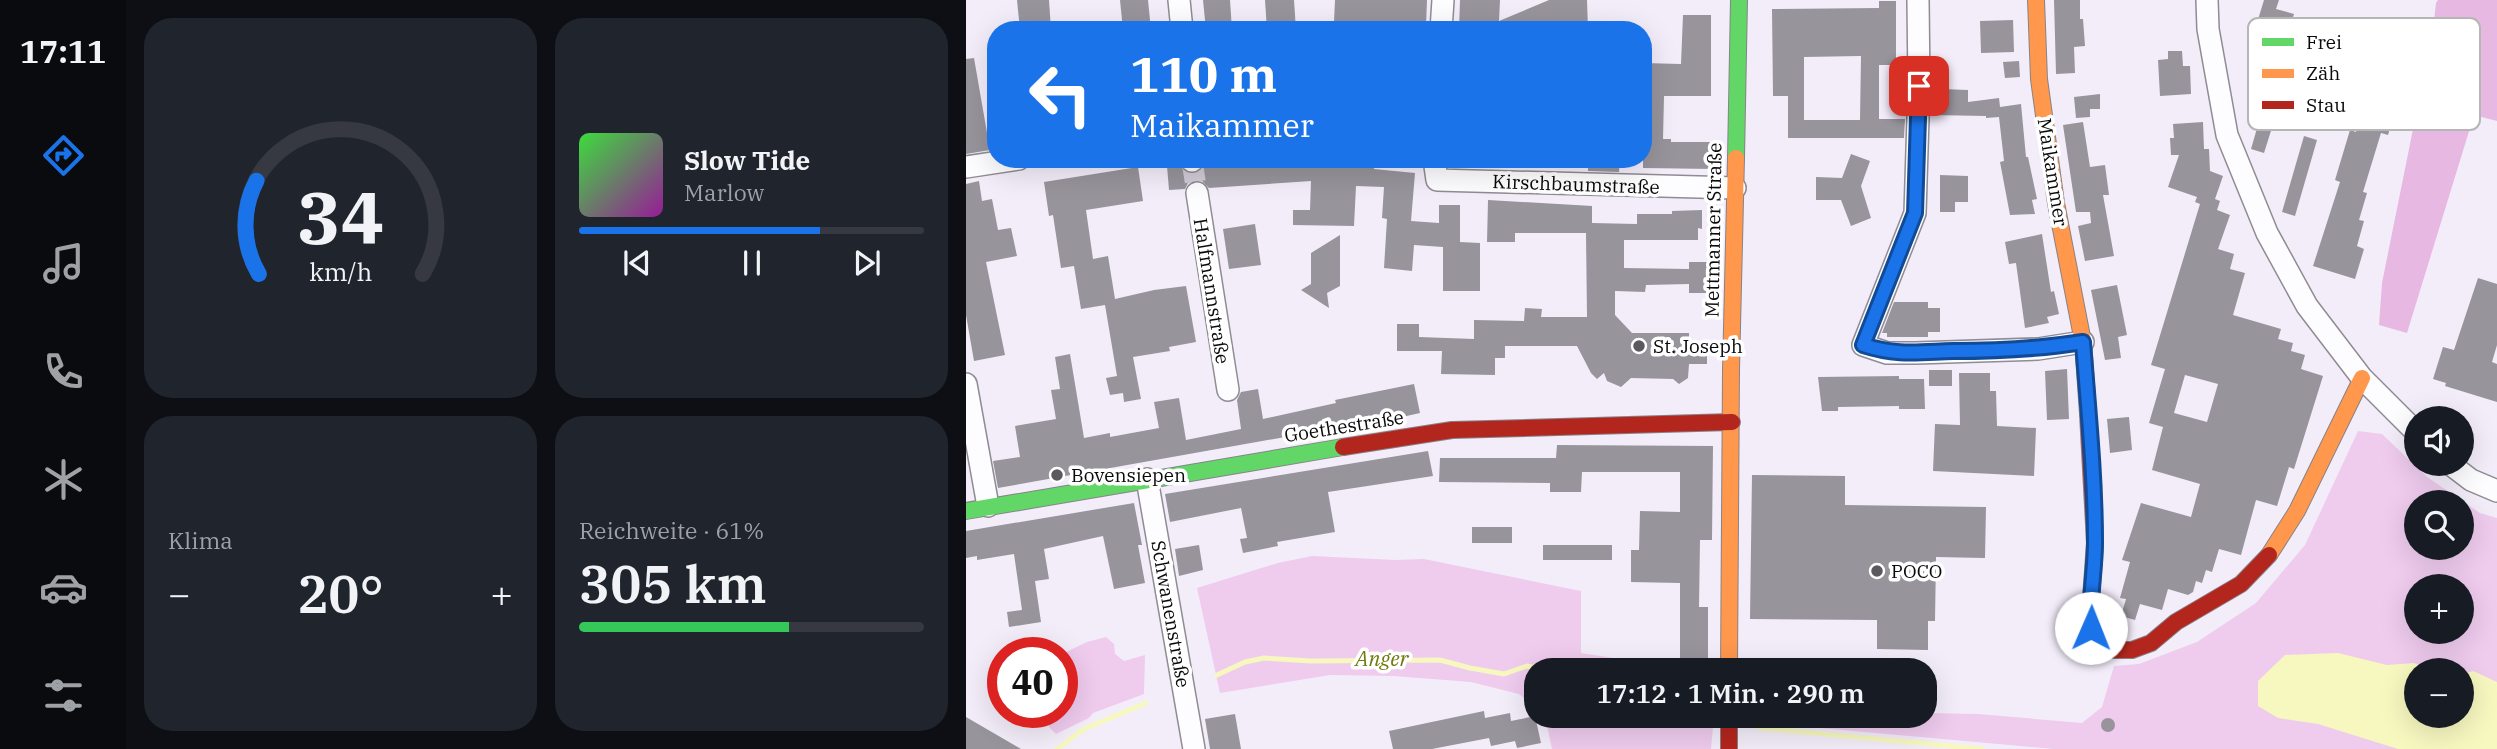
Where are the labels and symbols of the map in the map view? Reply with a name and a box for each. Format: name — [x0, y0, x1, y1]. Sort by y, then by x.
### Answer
legend — [2248, 18, 2480, 130]
text: Frei — [2306, 30, 2342, 54]
pin — [1889, 56, 1949, 116]
text: Zäh — [2306, 61, 2340, 85]
text: Stau — [2306, 93, 2346, 117]
street label: Maikammer — [2033, 116, 2073, 228]
street label: Mettmanner Straße — [1699, 142, 1727, 318]
street label: Kirschbaumstraße — [1492, 169, 1660, 199]
street label: Halfmannstraße — [1189, 216, 1235, 366]
place label: St. Joseph — [1653, 334, 1743, 358]
marker: St. Joseph — [1631, 338, 1647, 354]
street label: Goethestraße — [1283, 405, 1405, 447]
place label: Bovensiepen — [1071, 463, 1186, 487]
marker: Bovensiepen — [1049, 467, 1065, 483]
street label: Schwanenstraße — [1146, 539, 1196, 689]
place label: POCO — [1891, 559, 1942, 583]
marker: POCO — [1869, 563, 1885, 579]
position arrow — [2054, 591, 2128, 665]
speed limit sign: 40 — [987, 637, 1078, 728]
water label: Anger — [1353, 644, 1410, 672]

